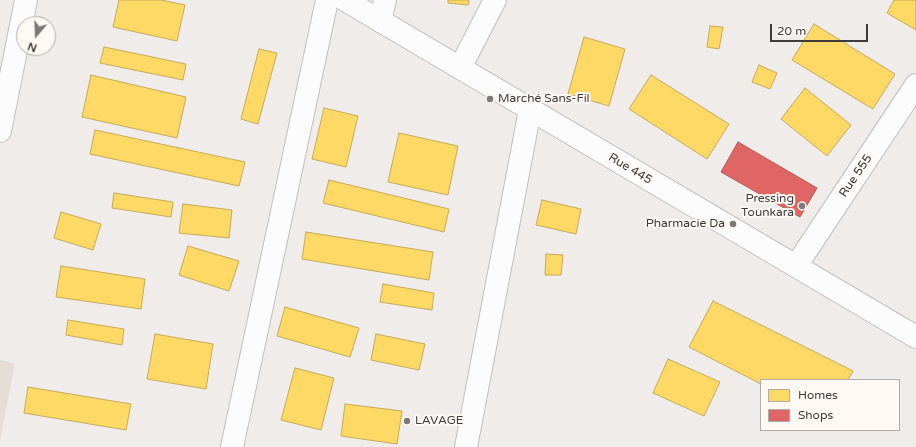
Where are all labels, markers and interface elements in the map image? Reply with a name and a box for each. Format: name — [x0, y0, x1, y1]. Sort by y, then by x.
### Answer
north arrow — [16, 16, 56, 56]
scale bar — [772, 16, 870, 42]
text: 20 m — [777, 24, 806, 38]
text: N — [26, 39, 39, 54]
place label: Marché Sans-Fil — [498, 92, 590, 106]
marker: Marché Sans-Fil — [485, 94, 495, 104]
street label: Rue 445 — [606, 150, 654, 188]
street label: Rue 555 — [837, 152, 875, 200]
place label: Pressing Tounkara — [741, 192, 794, 220]
marker: Pressing Tounkara — [797, 201, 807, 211]
place label: Pharmacie Da — [646, 217, 725, 231]
marker: Pharmacie Da — [728, 219, 738, 229]
legend — [760, 379, 900, 431]
text: Homes — [798, 388, 838, 402]
text: Shops — [798, 408, 833, 422]
place label: LAVAGE — [415, 414, 463, 428]
marker: LAVAGE — [402, 416, 412, 426]

